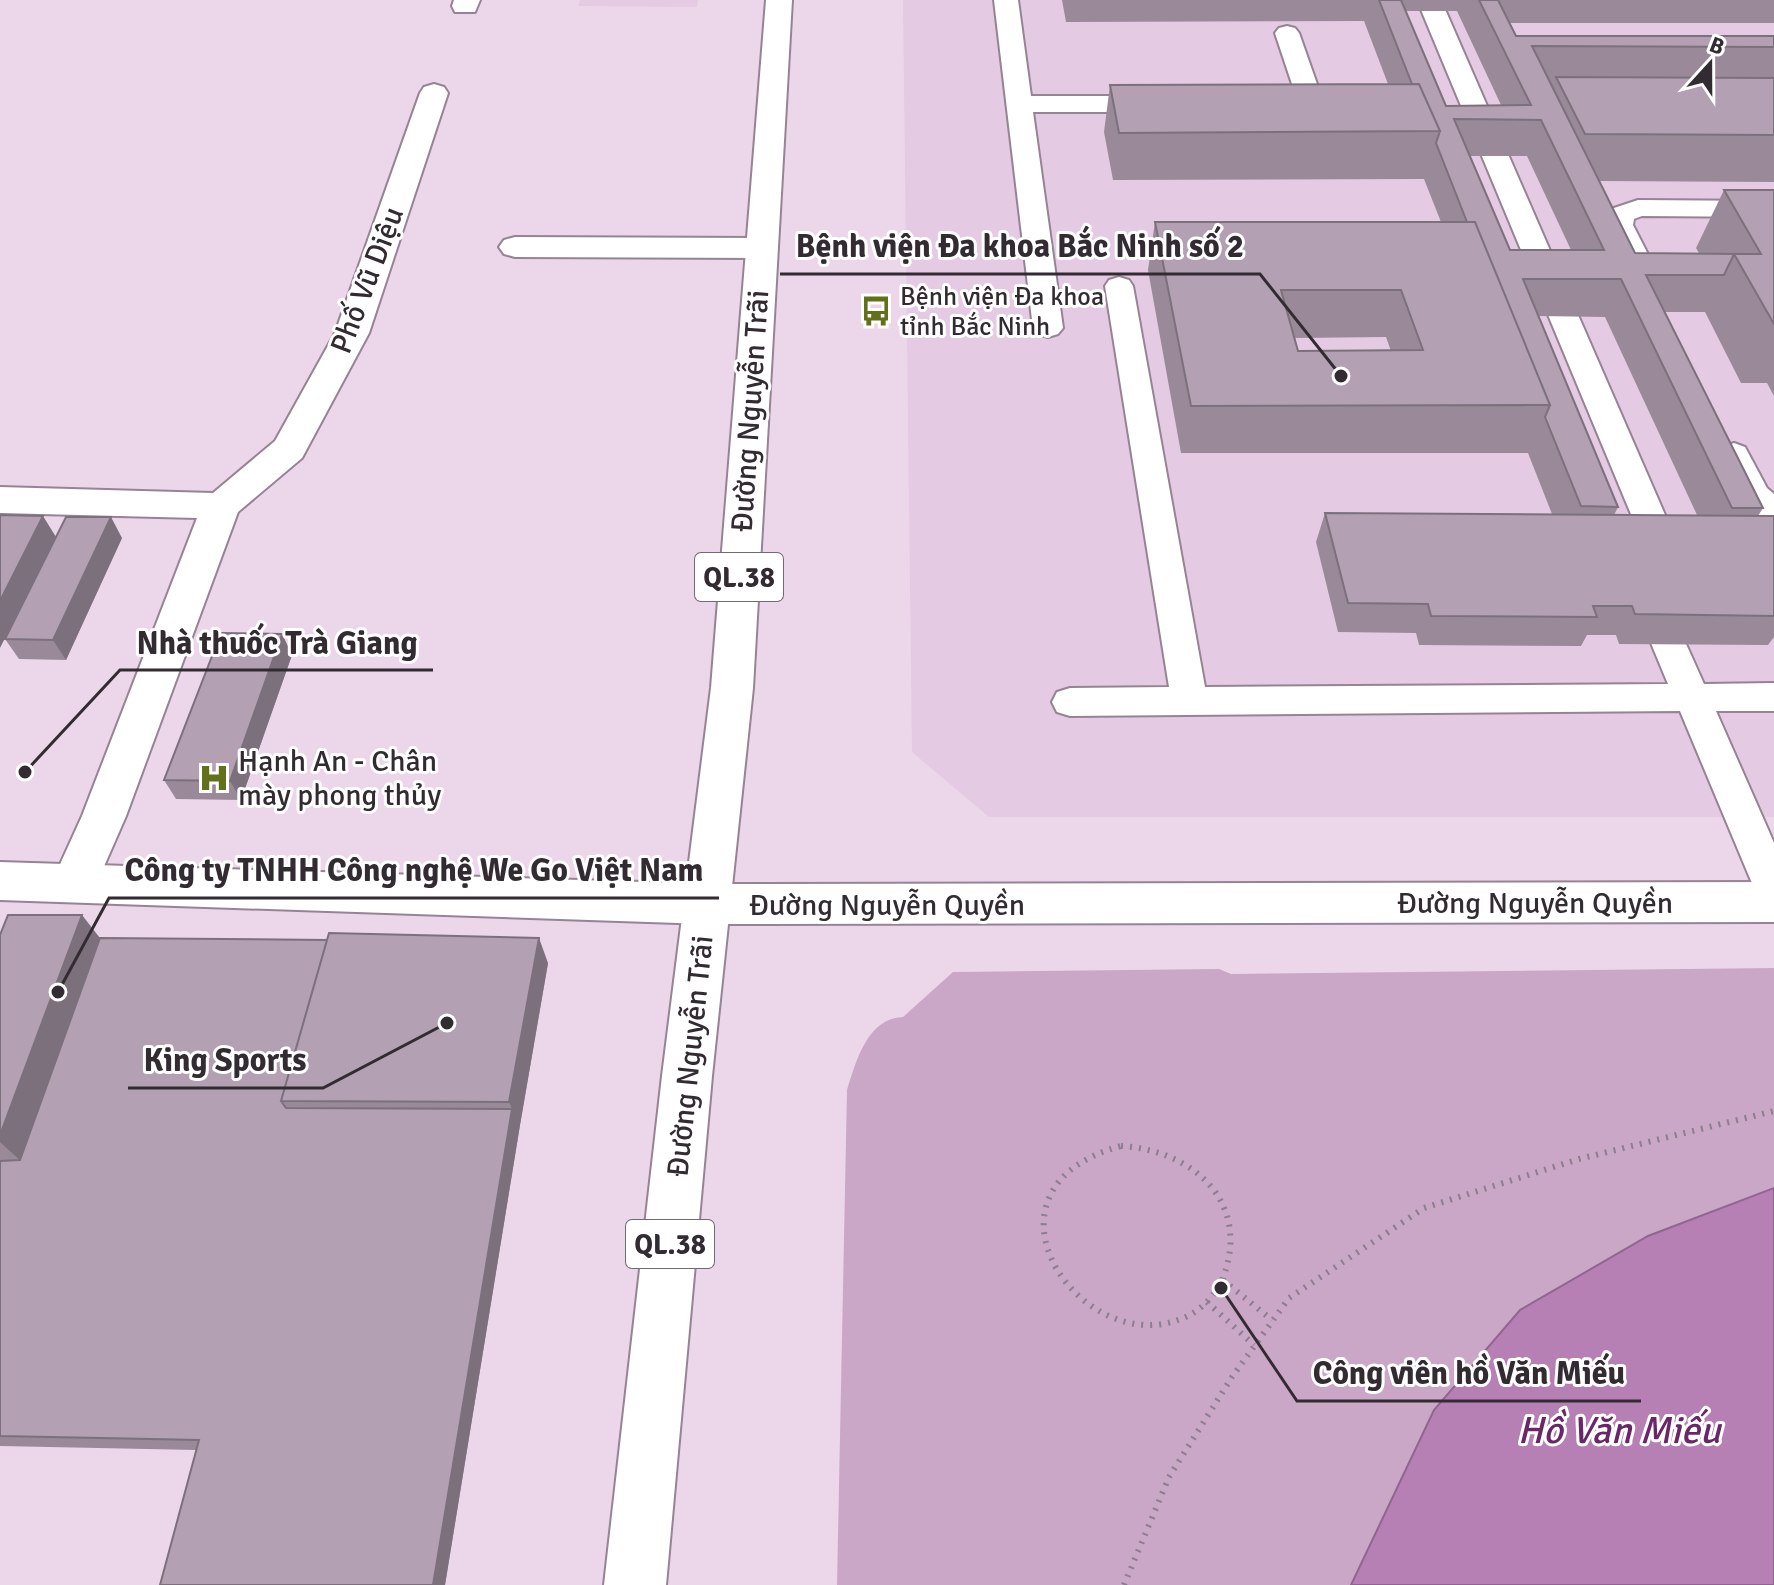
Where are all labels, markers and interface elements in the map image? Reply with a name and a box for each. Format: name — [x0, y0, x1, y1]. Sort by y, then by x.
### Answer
north arrow — [1670, 24, 1750, 104]
text: B — [1706, 31, 1728, 61]
street label: Phố Vũ Diệu — [323, 202, 412, 359]
callout: Bệnh viện Đa khoa Bắc Ninh số 2 — [780, 218, 1260, 274]
text: Bệnh viện Đa khoa Bắc Ninh số 2 — [796, 225, 1244, 266]
place label: Bệnh viện Đa khoa tỉnh Bắc Ninh — [900, 281, 1104, 343]
street label: Đường Nguyễn Trãi — [724, 289, 777, 533]
bus stop icon: Bệnh viện Đa khoa tỉnh Bắc Ninh — [859, 294, 893, 328]
road number: QL.38 — [695, 553, 783, 601]
callout: Nhà thuốc Trà Giang — [120, 614, 433, 670]
text: Nhà thuốc Trà Giang — [136, 622, 418, 663]
place label: Hạnh An - Chân mày phong thủy — [238, 743, 441, 814]
hospital icon: Hạnh An - Chân mày phong thủy — [197, 761, 231, 795]
callout: Công ty TNHH Công nghệ We Go Việt Nam — [109, 842, 719, 898]
text: Công ty TNHH Công nghệ We Go Việt Nam — [125, 851, 703, 890]
street label: Đường Nguyễn Quyền — [1397, 885, 1673, 922]
street label: Đường Nguyễn Quyền — [749, 887, 1025, 924]
street label: Đường Nguyễn Trãi — [659, 933, 722, 1179]
callout: King Sports — [128, 1032, 323, 1088]
text: King Sports — [144, 1041, 306, 1080]
road number: QL.38 — [626, 1220, 714, 1268]
callout: Công viên hồ Văn Miếu — [1297, 1345, 1641, 1401]
text: Công viên hồ Văn Miếu — [1313, 1352, 1625, 1393]
water label: Hồ Văn Miếu — [1517, 1407, 1723, 1454]

